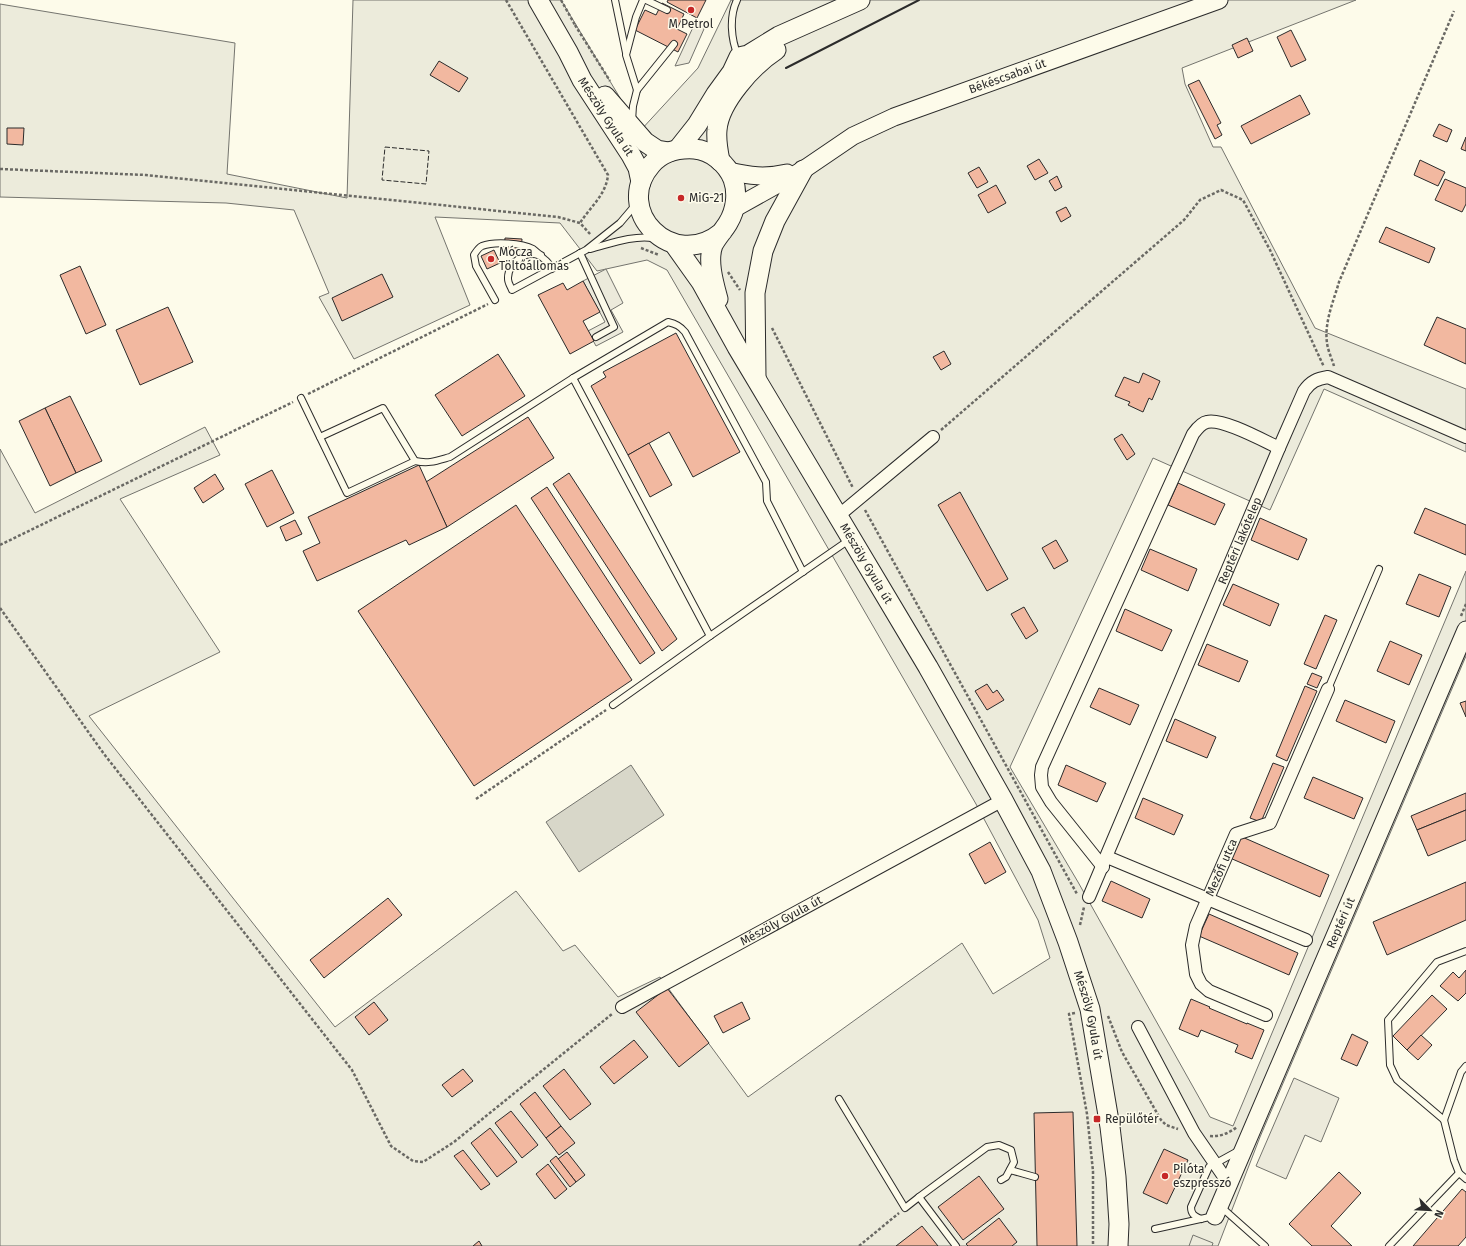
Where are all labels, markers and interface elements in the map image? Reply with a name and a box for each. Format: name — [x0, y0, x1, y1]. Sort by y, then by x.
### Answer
marker: M Petrol — [686, 5, 696, 15]
place label: M Petrol — [669, 17, 714, 31]
street label: Békéscsabai út — [967, 56, 1049, 97]
street label: Mészöly Gyula út — [575, 75, 637, 159]
place label: MiG-21 — [689, 191, 724, 205]
marker: MiG-21 — [676, 193, 686, 203]
place label: Mócza Töltőállomás — [499, 245, 569, 273]
marker: Mócza Töltőállomás — [486, 254, 496, 264]
street label: Reptéri lakótelep — [1215, 495, 1265, 586]
street label: Mészöly Gyula út — [837, 521, 896, 607]
street label: Mezőfi utca — [1203, 837, 1240, 899]
street label: Mészöly Gyula út — [738, 892, 825, 949]
street label: Reptéri út — [1324, 895, 1358, 950]
street label: Mészöly Gyula út — [1071, 969, 1106, 1061]
place label: Repülőtér — [1105, 1112, 1159, 1126]
marker: Repülőtér — [1092, 1114, 1102, 1124]
place label: Pilóta eszpresszó — [1173, 1162, 1232, 1190]
marker: Pilóta eszpresszó — [1160, 1171, 1170, 1181]
north arrow — [1410, 1190, 1450, 1230]
text: N — [1431, 1208, 1446, 1220]

